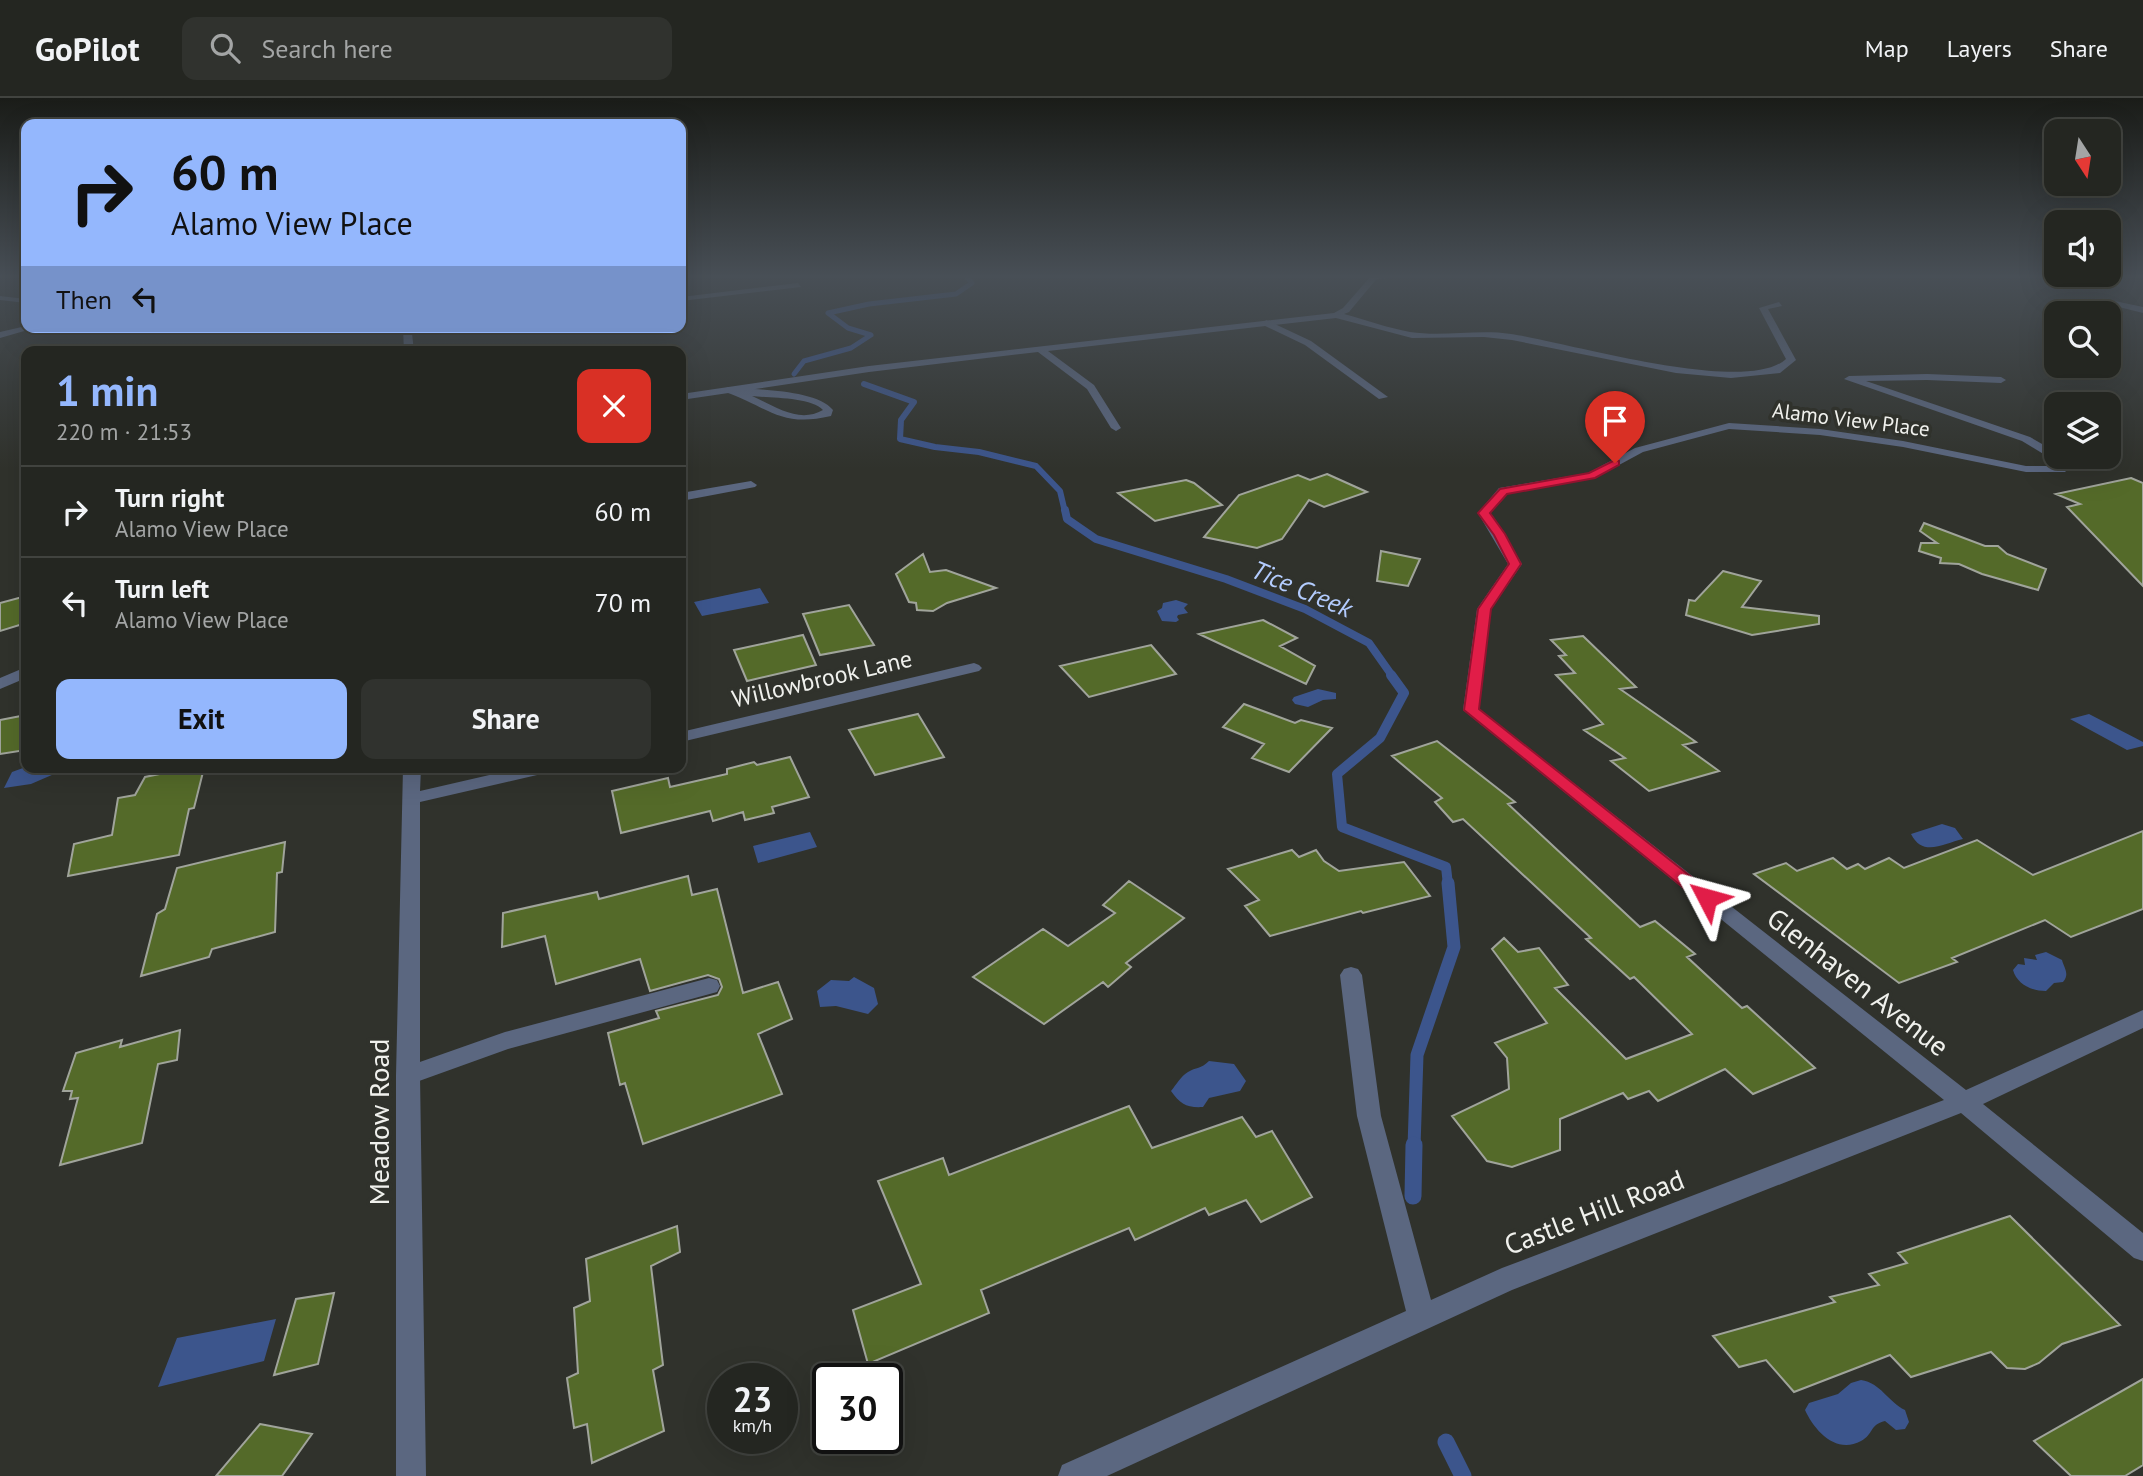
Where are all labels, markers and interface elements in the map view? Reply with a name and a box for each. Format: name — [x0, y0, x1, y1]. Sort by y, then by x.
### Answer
search box — [182, 17, 672, 80]
text: GoPilot — [35, 27, 140, 70]
icon: search — [206, 29, 244, 67]
text: Search here — [262, 32, 393, 65]
text: Map — [1865, 33, 1909, 64]
text: Layers — [1947, 33, 2012, 64]
text: Share — [2050, 33, 2108, 64]
north arrow — [2044, 119, 2121, 196]
map controls — [2044, 119, 2121, 469]
text: 60 m — [171, 140, 278, 204]
icon: right — [56, 147, 147, 238]
text: Alamo View Place — [171, 202, 413, 244]
button: sound — [2044, 210, 2121, 287]
icon: left — [126, 280, 164, 318]
text: Then — [56, 283, 112, 316]
button: search — [2044, 301, 2121, 378]
text: 1 min — [56, 363, 158, 418]
button: close — [577, 369, 651, 443]
pin — [1585, 391, 1645, 463]
button: layers — [2044, 392, 2121, 469]
street label: Alamo View Place — [1771, 396, 1931, 443]
icon: arrive — [1596, 402, 1634, 440]
text: 220 m · 21:53 — [56, 417, 192, 446]
text: Turn right — [115, 481, 224, 514]
icon: right — [56, 493, 94, 531]
text: 60 m — [595, 495, 651, 528]
text: Alamo View Place — [115, 514, 289, 543]
water label: Tice Creek — [1247, 553, 1359, 625]
text: Turn left — [115, 572, 209, 605]
icon: left — [56, 584, 94, 622]
text: 70 m — [595, 586, 651, 619]
text: Alamo View Place — [115, 605, 289, 634]
street label: Willowbrook Lane — [729, 643, 915, 714]
button: Exit — [56, 679, 347, 759]
button: Share — [361, 679, 651, 759]
position arrow — [1670, 861, 1744, 935]
street label: Glenhaven Avenue — [1760, 899, 1957, 1064]
street label: Meadow Road — [360, 1039, 397, 1205]
street label: Castle Hill Road — [1499, 1160, 1689, 1263]
speed limit sign: 30 — [812, 1363, 903, 1454]
text: 23 — [733, 1376, 772, 1422]
text: km/h — [733, 1414, 772, 1437]

